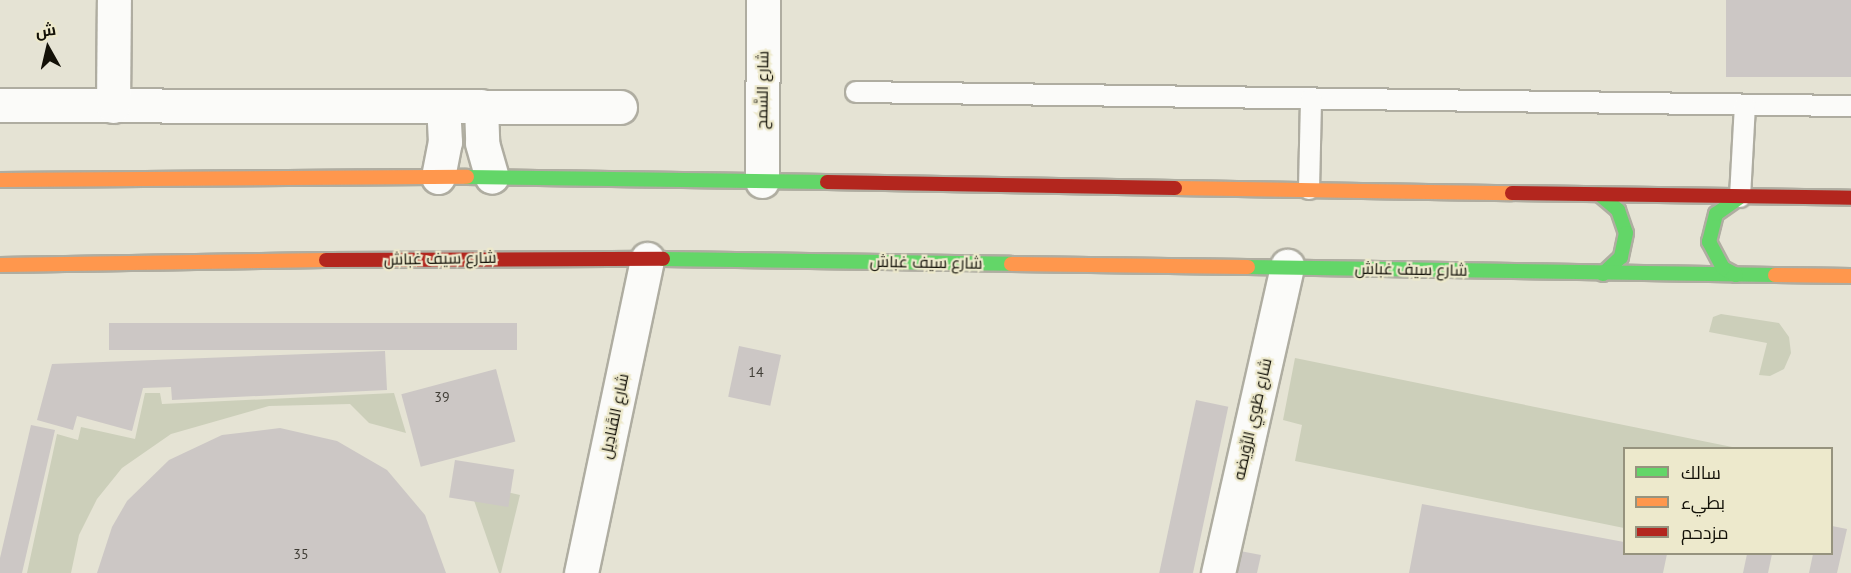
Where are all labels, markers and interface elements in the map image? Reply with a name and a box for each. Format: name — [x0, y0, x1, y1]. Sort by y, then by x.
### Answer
north arrow — [18, 18, 78, 78]
text: ش — [34, 19, 57, 42]
street label: شارع السَّمح — [752, 51, 772, 129]
street label: شارع سيف غباش — [384, 247, 496, 269]
street label: شارع سيف غباش — [870, 251, 982, 273]
street label: شارع سيف غباش — [1355, 258, 1467, 280]
street label: شارع طَوِي الرِّوَيضه — [1229, 356, 1275, 482]
house number: 14 — [748, 364, 764, 380]
street label: شارع القَنادِيل — [596, 372, 632, 460]
house number: 39 — [434, 389, 450, 405]
legend — [1623, 447, 1833, 555]
text: سالك — [1681, 461, 1721, 484]
text: بطيء — [1681, 491, 1725, 514]
text: مزدحم — [1681, 521, 1729, 544]
house number: 35 — [293, 546, 309, 562]

